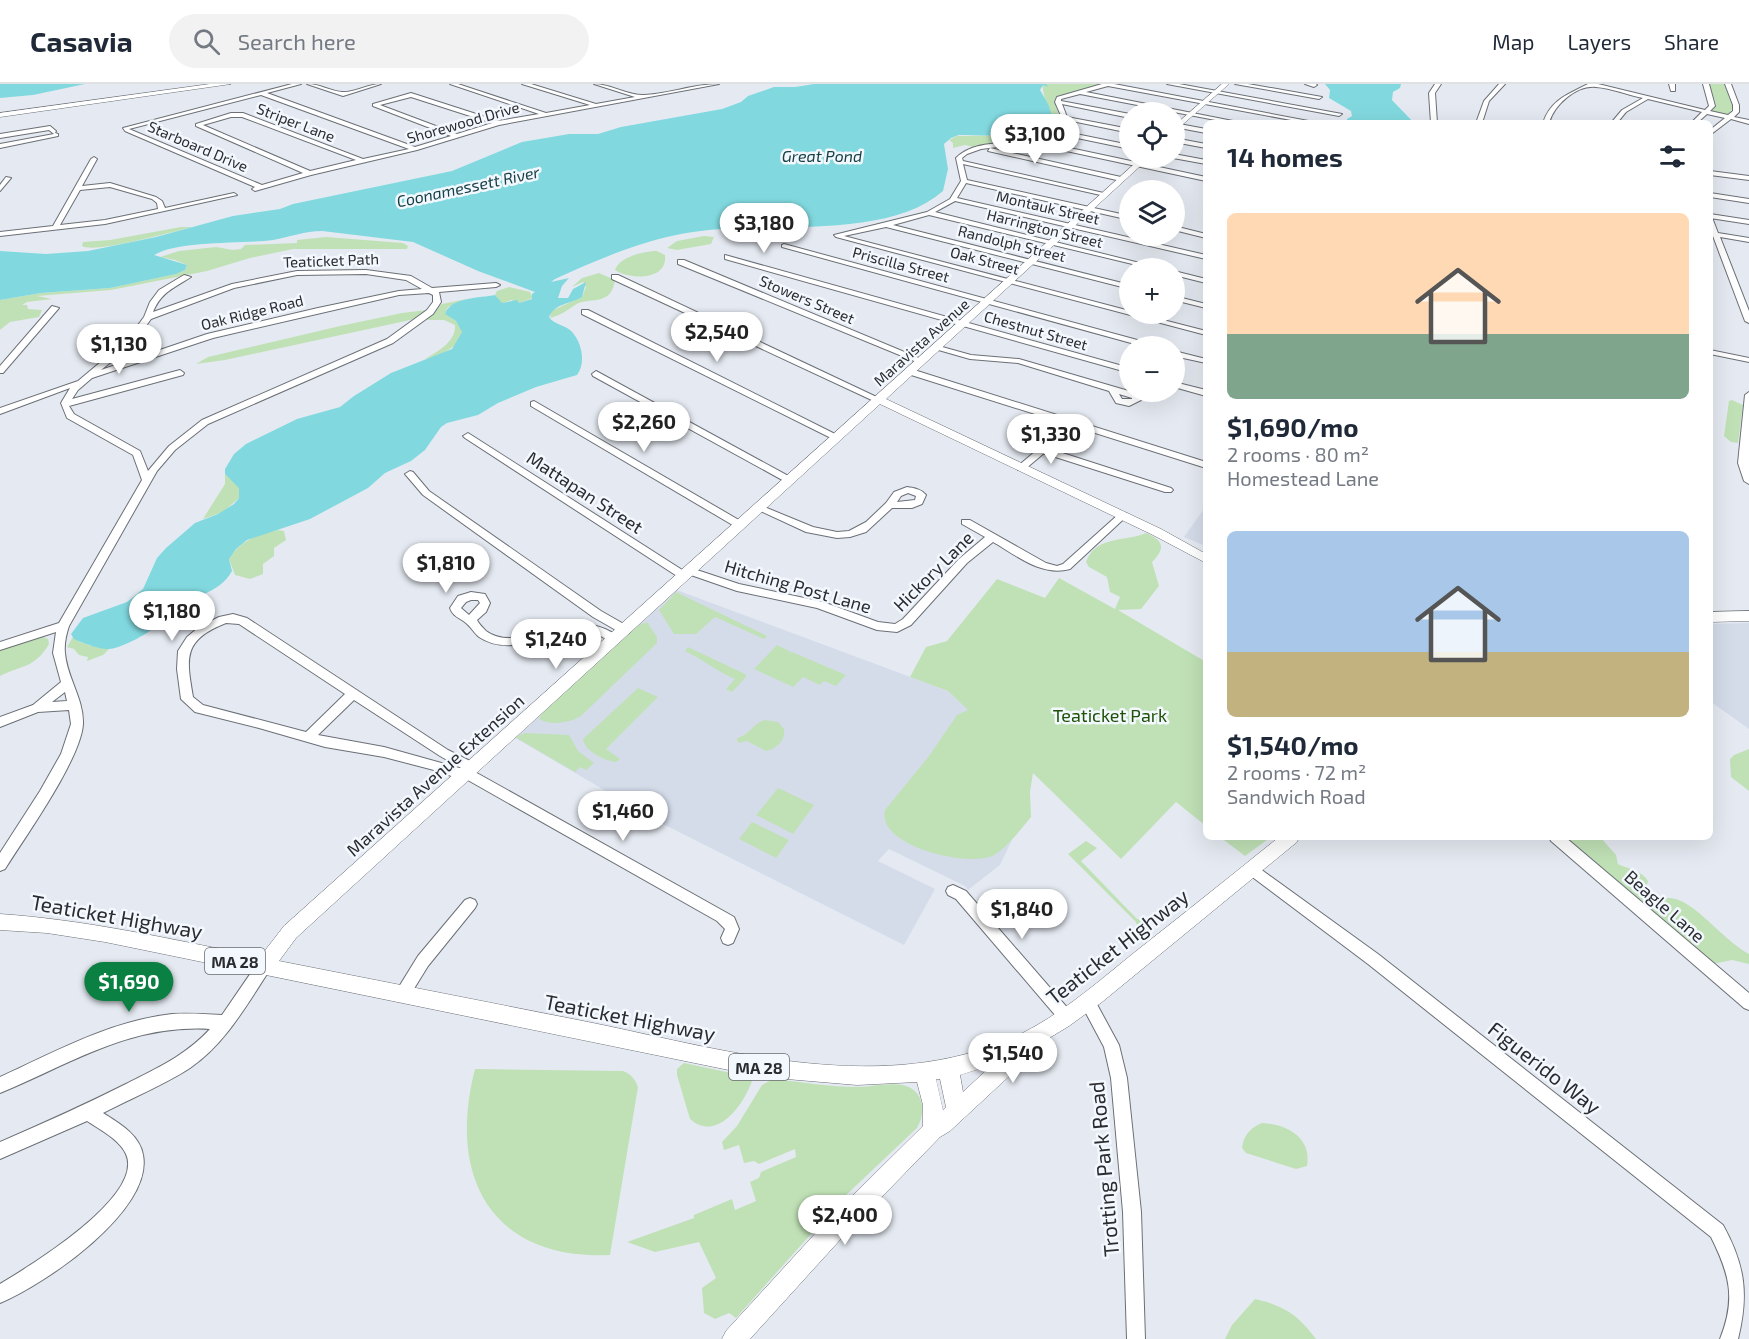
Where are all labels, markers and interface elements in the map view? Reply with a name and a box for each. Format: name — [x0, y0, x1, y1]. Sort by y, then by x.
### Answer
search box — [169, 14, 589, 68]
text: Casavia — [30, 24, 133, 58]
icon: search — [190, 25, 223, 58]
text: Search here — [238, 28, 356, 54]
text: Map — [1492, 29, 1534, 54]
text: Layers — [1567, 29, 1631, 54]
text: Share — [1664, 29, 1719, 54]
street label: Shorewood Drive — [405, 97, 521, 147]
street label: Striper Lane — [254, 99, 338, 145]
map controls — [1119, 102, 1185, 402]
button: locate — [1119, 102, 1185, 168]
pin: $3,100 — [986, 114, 1084, 165]
street label: Starboard Drive — [145, 117, 251, 175]
text: $3,100 — [1005, 121, 1065, 145]
icon: filters — [1656, 140, 1689, 173]
text: 14 homes — [1227, 141, 1343, 172]
water label: Great Pond — [782, 146, 862, 165]
water label: Coonamessett River — [395, 161, 542, 210]
button: layers — [1119, 180, 1185, 246]
street label: Montauk Street — [995, 186, 1102, 228]
pin: $3,180 — [715, 203, 813, 254]
street label: Harrington Street — [985, 205, 1105, 251]
text: $3,180 — [734, 210, 794, 234]
street label: Randolph Street — [956, 221, 1068, 265]
street label: Priscilla Street — [851, 242, 952, 286]
street label: Oak Street — [948, 242, 1022, 278]
street label: Teaticket Path — [283, 249, 379, 271]
icon: home — [1404, 252, 1512, 360]
button: + — [1119, 258, 1185, 324]
street label: Stowers Street — [757, 271, 858, 327]
street label: Oak Ridge Road — [199, 291, 305, 333]
street label: Maravista Avenue — [870, 294, 972, 390]
street label: Chestnut Street — [982, 307, 1090, 353]
pin: $2,540 — [668, 312, 766, 363]
text: $2,540 — [685, 319, 749, 343]
pin: $1,130 — [70, 324, 168, 375]
text: $1,130 — [91, 331, 147, 355]
button: − — [1119, 336, 1185, 402]
pin: $2,260 — [595, 402, 693, 453]
text: $2,260 — [612, 409, 676, 433]
text: $1,690/mo — [1227, 411, 1358, 442]
pin: $1,330 — [1002, 414, 1100, 465]
text: $1,330 — [1021, 421, 1081, 445]
text: 2 rooms · 80 m² — [1227, 442, 1369, 466]
street label: Mattapan Street — [523, 446, 647, 538]
text: Homestead Lane — [1227, 466, 1379, 490]
street label: Hickory Lane — [888, 526, 978, 616]
pin: $1,810 — [397, 543, 495, 594]
text: $1,810 — [417, 550, 475, 574]
street label: Hitching Post Lane — [722, 555, 874, 617]
icon: home — [1404, 570, 1512, 678]
pin: $1,180 — [123, 591, 221, 642]
text: $1,180 — [143, 598, 201, 622]
pin: $1,240 — [507, 619, 605, 670]
text: $1,240 — [525, 626, 587, 650]
street label: Maravista Avenue Extension — [342, 689, 528, 861]
park label: Teaticket Park — [1053, 704, 1167, 726]
text: $1,540/mo — [1227, 729, 1359, 760]
text: 2 rooms · 72 m² — [1227, 760, 1366, 784]
text: Sandwich Road — [1227, 784, 1366, 808]
pin: $1,460 — [574, 791, 672, 842]
text: $1,460 — [592, 798, 654, 822]
street label: Beagle Lane — [1620, 865, 1710, 947]
street label: Teaticket Highway — [1041, 883, 1193, 1009]
street label: Teaticket Highway — [29, 889, 205, 943]
pin: $1,840 — [973, 889, 1071, 940]
text: $1,840 — [991, 896, 1053, 920]
road number: MA 28 — [205, 948, 265, 974]
pin: $1,690 — [80, 962, 178, 1013]
text: $1,690 — [98, 969, 160, 993]
street label: Teaticket Highway — [542, 988, 718, 1046]
street label: Figuerido Way — [1484, 1015, 1606, 1119]
pin: $1,540 — [964, 1033, 1062, 1084]
text: $1,540 — [982, 1040, 1044, 1064]
road number: MA 28 — [729, 1054, 789, 1080]
street label: Trotting Park Road — [1083, 1080, 1123, 1258]
pin: $2,400 — [796, 1195, 894, 1246]
text: $2,400 — [812, 1202, 878, 1226]

